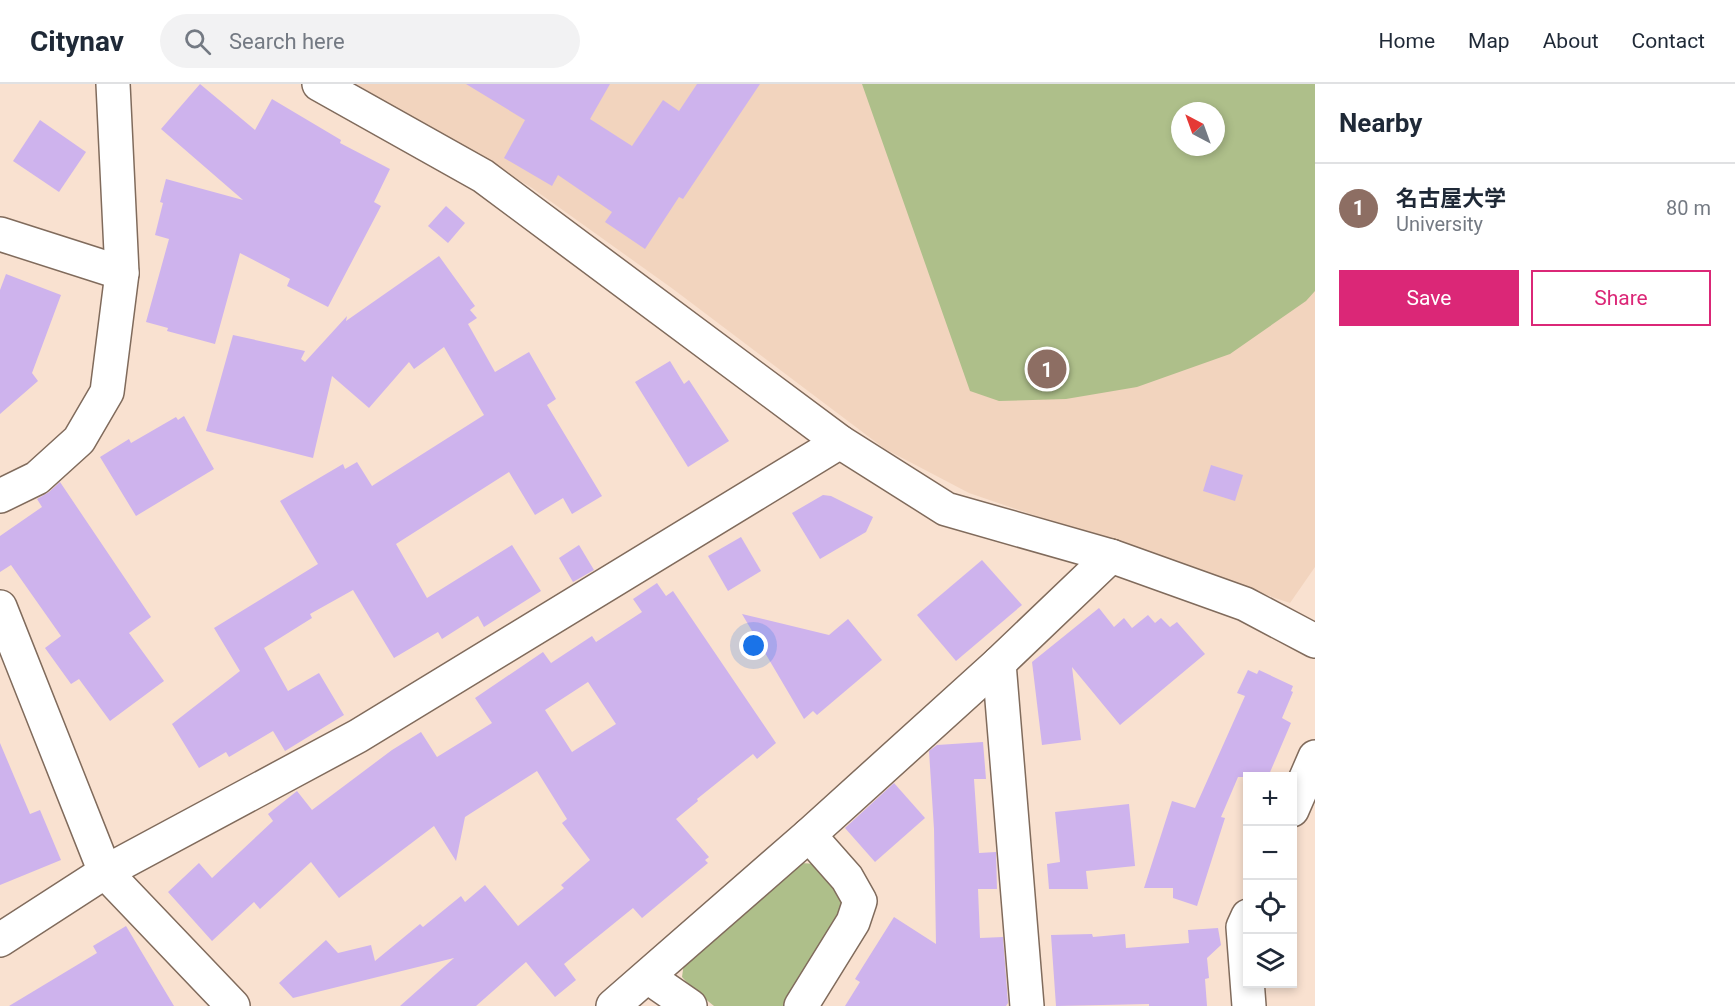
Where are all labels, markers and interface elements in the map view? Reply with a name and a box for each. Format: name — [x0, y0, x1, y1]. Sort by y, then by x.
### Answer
search box — [160, 14, 580, 68]
text: Citynav — [30, 25, 124, 58]
icon: search — [181, 25, 214, 58]
text: Search here — [229, 29, 345, 54]
text: Home — [1379, 29, 1435, 53]
text: Map — [1468, 29, 1510, 53]
text: About — [1543, 29, 1599, 53]
text: Contact — [1632, 29, 1705, 53]
north arrow — [1171, 102, 1225, 156]
text: Nearby — [1339, 108, 1422, 138]
text: 名古屋大学 — [1396, 186, 1506, 211]
text: 1 — [1353, 196, 1364, 220]
text: 80 m — [1666, 196, 1711, 220]
text: University — [1396, 212, 1483, 236]
button: Save — [1339, 270, 1519, 326]
button: Share — [1531, 270, 1711, 326]
pin: 1 — [1028, 346, 1066, 392]
your location — [739, 631, 768, 660]
map controls — [1243, 772, 1297, 988]
button: + — [1243, 772, 1297, 826]
button: − — [1243, 826, 1297, 880]
button: locate — [1243, 880, 1297, 934]
button: layers — [1243, 934, 1297, 988]

